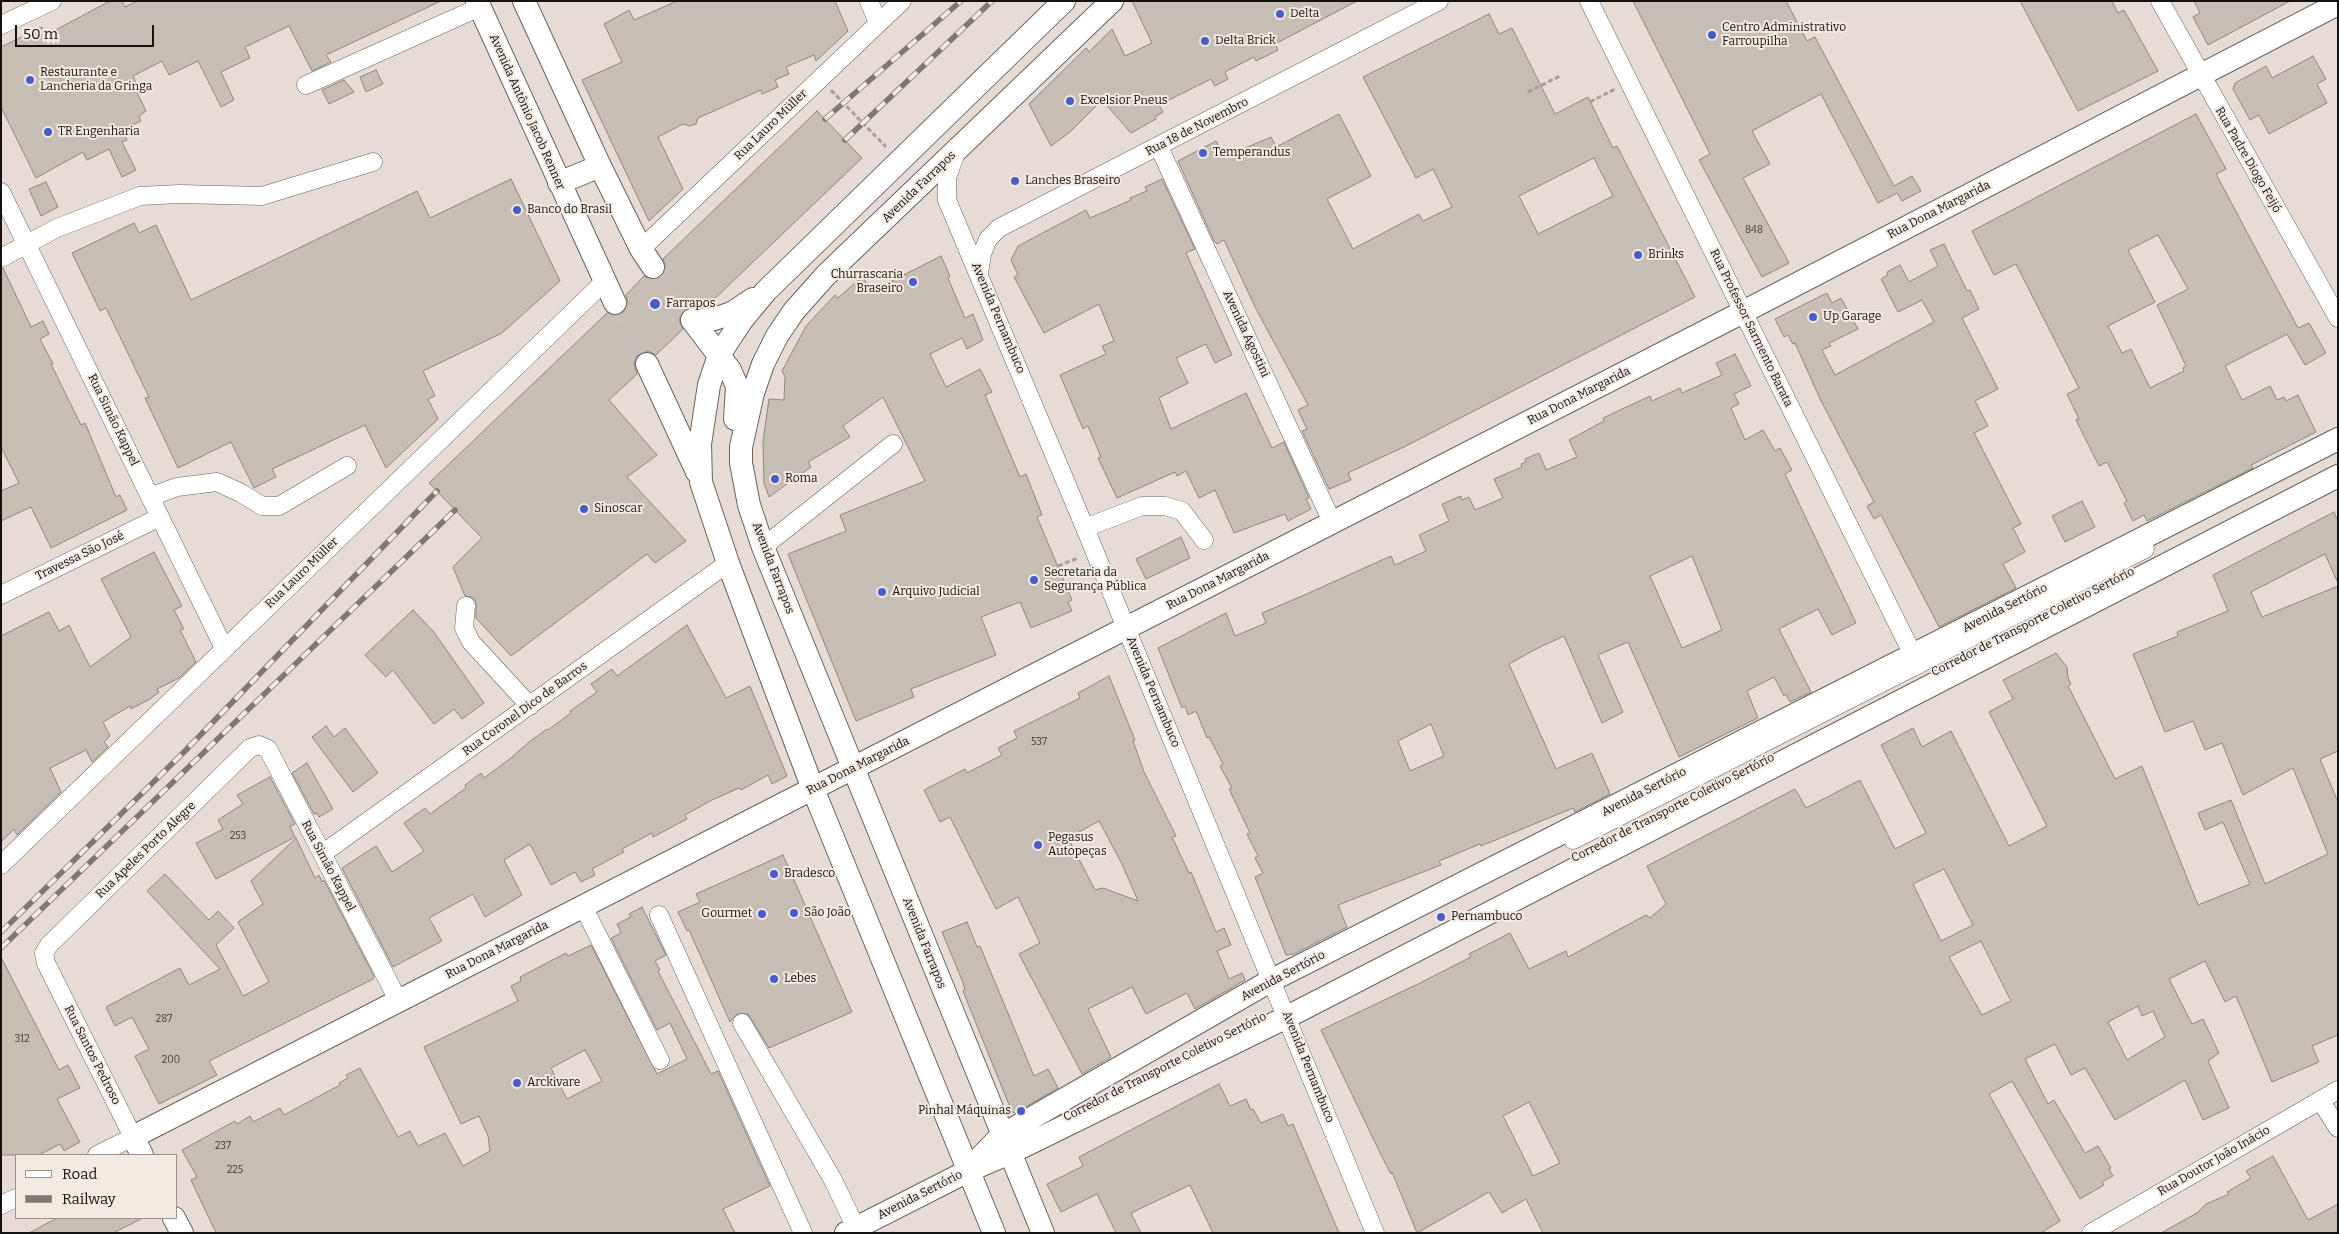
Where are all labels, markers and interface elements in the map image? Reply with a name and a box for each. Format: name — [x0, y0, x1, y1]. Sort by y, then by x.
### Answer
place label: Delta — [1290, 7, 1319, 21]
marker: Delta — [1274, 8, 1286, 20]
scale bar — [18, 15, 156, 47]
place label: Centro Administrativo Farroupilha — [1722, 21, 1846, 49]
text: 50 m — [23, 25, 58, 43]
marker: Centro Administrativo Farroupilha — [1706, 29, 1718, 41]
street label: Avenida Antônio Jacob Renner — [486, 32, 568, 192]
place label: Delta Brick — [1215, 34, 1276, 48]
marker: Delta Brick — [1199, 35, 1211, 47]
place label: Restaurante e Lancheria da Gringa — [40, 66, 152, 94]
marker: Restaurante e Lancheria da Gringa — [24, 74, 36, 86]
street label: Rua Lauro Müller — [732, 87, 810, 163]
place label: Excelsior Pneus — [1080, 94, 1168, 108]
marker: Excelsior Pneus — [1064, 95, 1076, 107]
street label: Rua 18 de Novembro — [1143, 95, 1251, 159]
street label: Rua Padre Diogo Feijó — [2212, 104, 2284, 216]
place label: TR Engenharia — [58, 125, 140, 139]
marker: TR Engenharia — [42, 126, 54, 138]
place label: Temperandus — [1213, 146, 1291, 160]
marker: Temperandus — [1197, 147, 1209, 159]
street label: Avenida Farrapos — [879, 148, 959, 226]
place label: Lanches Braseiro — [1025, 174, 1121, 188]
marker: Lanches Braseiro — [1009, 175, 1021, 187]
street label: Rua Dona Margarida — [1885, 178, 1993, 242]
place label: Banco do Brasil — [527, 203, 612, 217]
marker: Banco do Brasil — [511, 204, 523, 216]
house number: 848 — [1745, 224, 1763, 236]
street label: Rua Professor Sarmento Barata — [1706, 247, 1796, 409]
place label: Brinks — [1648, 248, 1684, 262]
marker: Brinks — [1632, 249, 1644, 261]
street label: Avenida Pernambuco — [968, 260, 1028, 376]
place label: Churrascaria Braseiro — [831, 268, 903, 296]
marker: Churrascaria Braseiro — [907, 276, 919, 288]
street label: Avenida Agostini — [1220, 288, 1272, 380]
marker: Farrapos — [648, 297, 662, 311]
place label: Farrapos — [666, 297, 715, 311]
place label: Up Garage — [1823, 310, 1881, 324]
marker: Up Garage — [1807, 311, 1819, 323]
street label: Rua Dona Margarida — [1525, 364, 1633, 428]
street label: Rua Simão Kappel — [84, 372, 142, 468]
place label: Roma — [785, 472, 818, 486]
marker: Roma — [769, 473, 781, 485]
place label: Sinoscar — [594, 502, 642, 516]
marker: Sinoscar — [578, 503, 590, 515]
street label: Avenida Farrapos — [749, 520, 797, 616]
street label: Travessa São José — [33, 528, 127, 584]
street label: Rua Lauro Müller — [263, 535, 341, 611]
street label: Rua Dona Margarida — [1164, 549, 1272, 613]
street label: Corredor de Transporte Coletivo Sertório — [1929, 564, 2137, 680]
place label: Secretaria da Segurança Pública — [1044, 566, 1147, 594]
marker: Secretaria da Segurança Pública — [1028, 574, 1040, 586]
street label: Avenida Sertório — [1960, 580, 2050, 636]
place label: Arquivo Judicial — [892, 585, 980, 599]
marker: Arquivo Judicial — [876, 586, 888, 598]
street label: Avenida Pernambuco — [1123, 634, 1183, 750]
street label: Rua Coronel Dico de Barros — [460, 659, 590, 759]
street label: Rua Dona Margarida — [804, 734, 912, 798]
house number: 537 — [1031, 736, 1047, 748]
street label: Corredor de Transporte Coletivo Sertório — [1569, 750, 1777, 866]
street label: Avenida Sertório — [1599, 764, 1689, 820]
street label: Rua Apeles Porto Alegre — [93, 798, 199, 902]
street label: Rua Simão Kappel — [298, 818, 358, 914]
house number: 253 — [230, 830, 246, 842]
place label: Pegasus Autopeças — [1048, 831, 1107, 859]
marker: Pegasus Autopeças — [1032, 839, 1044, 851]
place label: Bradesco — [784, 867, 835, 881]
marker: Bradesco — [768, 868, 780, 880]
street label: Avenida Farrapos — [899, 895, 949, 991]
place label: São João — [804, 906, 851, 920]
place label: Gourmet — [701, 907, 752, 921]
marker: São João — [788, 907, 800, 919]
marker: Gourmet — [756, 908, 768, 920]
place label: Pernambuco — [1451, 910, 1522, 924]
marker: Pernambuco — [1435, 911, 1447, 923]
street label: Rua Dona Margarida — [443, 918, 551, 982]
street label: Avenida Sertório — [1238, 948, 1328, 1004]
place label: Lebes — [784, 972, 816, 986]
marker: Lebes — [768, 973, 780, 985]
street label: Rua Santos Pedroso — [61, 1003, 123, 1107]
street label: Corredor de Transporte Coletivo Sertório — [1061, 1009, 1269, 1125]
street label: Avenida Pernambuco — [1279, 1009, 1337, 1125]
house number: 287 — [156, 1013, 172, 1025]
house number: 312 — [14, 1033, 30, 1045]
house number: 200 — [162, 1054, 180, 1066]
place label: Arckivare — [527, 1076, 580, 1090]
marker: Arckivare — [511, 1077, 523, 1089]
place label: Pinhal Máquinas — [918, 1104, 1011, 1118]
marker: Pinhal Máquinas — [1015, 1105, 1027, 1117]
street label: Rua Doutor João Inácio — [2155, 1123, 2273, 1199]
house number: 237 — [215, 1140, 231, 1152]
legend — [15, 1154, 178, 1219]
house number: 225 — [227, 1164, 243, 1176]
text: Road — [62, 1165, 97, 1183]
street label: Avenida Sertório — [875, 1167, 965, 1223]
text: Railway — [62, 1190, 116, 1208]

